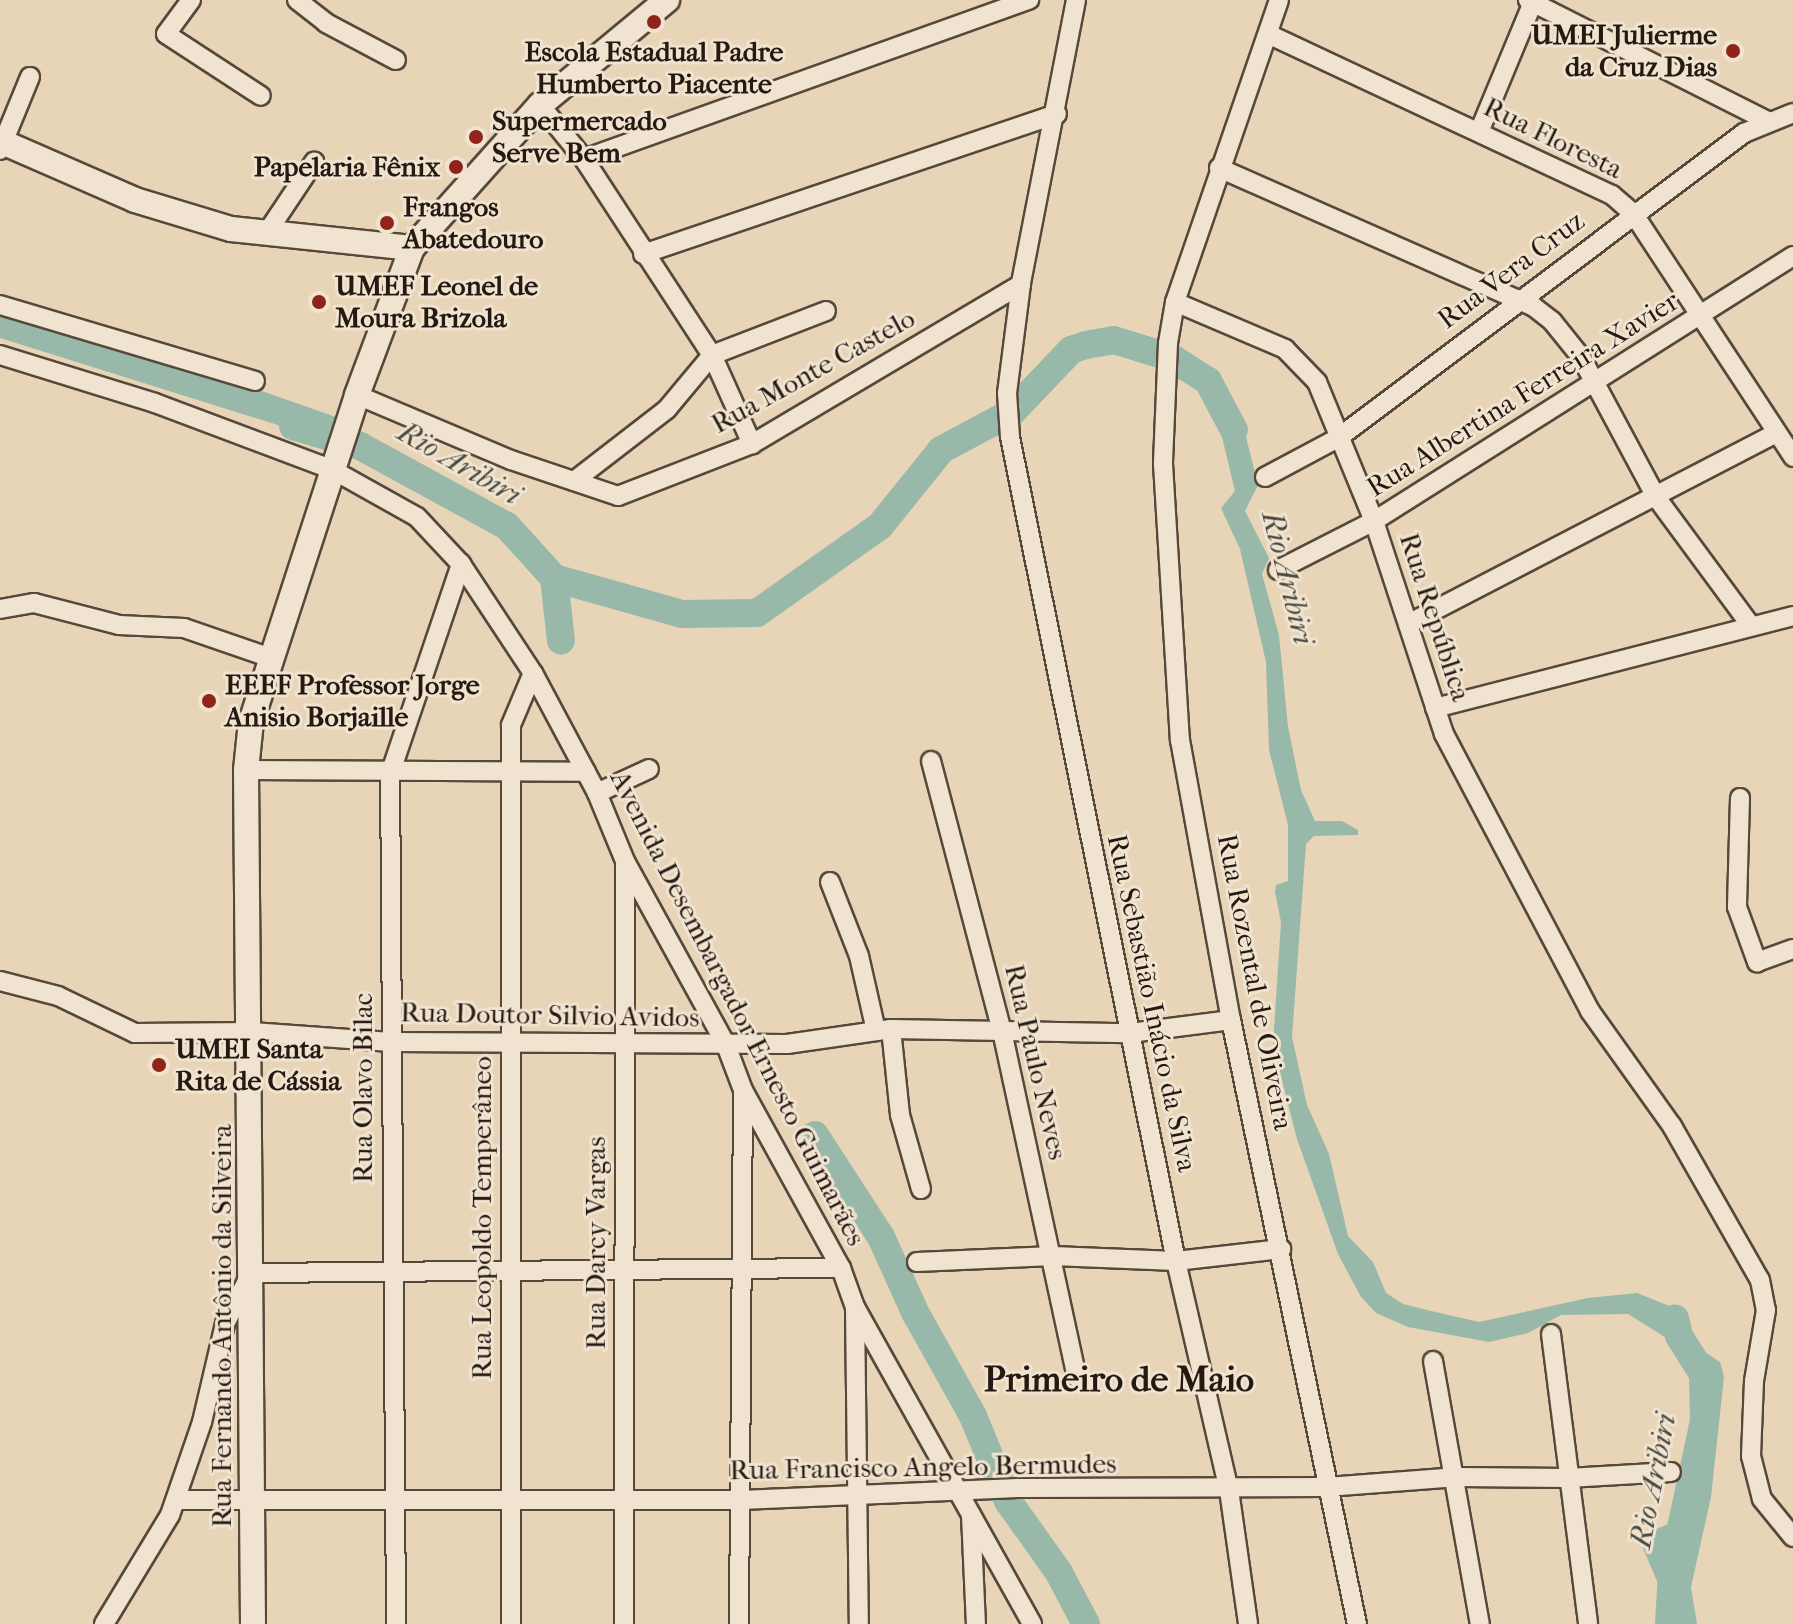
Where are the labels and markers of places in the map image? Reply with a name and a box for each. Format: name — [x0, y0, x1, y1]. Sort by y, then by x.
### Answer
marker: Escola Estadual Padre Humberto Piacente — [645, 13, 663, 31]
place label: UMEI Julierme da Cruz Dias — [1531, 18, 1717, 84]
place label: Escola Estadual Padre Humberto Piacente — [525, 35, 783, 101]
marker: UMEI Julierme da Cruz Dias — [1724, 42, 1742, 60]
place label: Supermercado Serve Bem — [492, 104, 667, 170]
marker: Supermercado Serve Bem — [467, 128, 485, 146]
place label: Papelaria Fênix — [254, 150, 440, 184]
marker: Papelaria Fênix — [447, 158, 465, 176]
place label: Frangos Abatedouro — [403, 190, 544, 256]
marker: Frangos Abatedouro — [378, 214, 396, 232]
place label: UMEF Leonel de Moura Brizola — [335, 269, 538, 335]
marker: UMEF Leonel de Moura Brizola — [310, 293, 328, 311]
place label: EEEF Professor Jorge Anisio Borjaille — [225, 668, 480, 734]
marker: EEEF Professor Jorge Anisio Borjaille — [200, 692, 218, 710]
place label: UMEI Santa Rita de Cássia — [175, 1032, 341, 1098]
marker: UMEI Santa Rita de Cássia — [150, 1056, 168, 1074]

